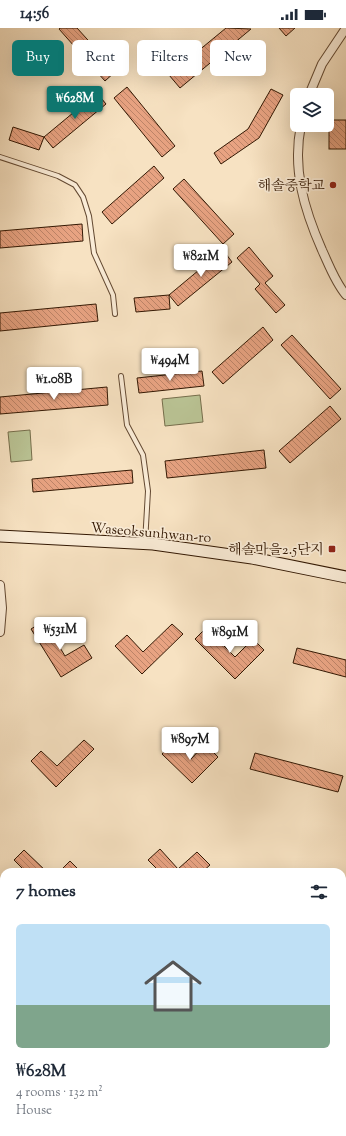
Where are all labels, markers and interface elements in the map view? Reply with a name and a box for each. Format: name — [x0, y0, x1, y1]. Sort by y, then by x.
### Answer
text: 14:56 — [20, 4, 49, 25]
chip: Buy — [12, 40, 64, 76]
chip: Rent — [72, 40, 129, 76]
chip: Filters — [137, 40, 202, 76]
chip: New — [210, 40, 266, 76]
pin: ₩628M — [47, 86, 103, 120]
map controls — [290, 88, 334, 132]
button: layers — [290, 88, 334, 132]
text: ₩628M — [56, 90, 94, 108]
place label: 해솔중학교 — [257, 177, 325, 197]
marker: 해솔중학교 — [328, 180, 338, 190]
pin: ₩821M — [173, 244, 229, 278]
text: ₩821M — [183, 248, 219, 266]
pin: ₩494M — [142, 348, 198, 382]
text: ₩494M — [151, 352, 189, 370]
pin: ₩1.08B — [21, 367, 87, 401]
text: ₩1.08B — [36, 371, 72, 389]
street label: Waseoksunhwan-ro — [90, 519, 212, 549]
place label: 해솔마을2.5단지 — [228, 541, 324, 561]
marker: 해솔마을2.5단지 — [327, 544, 337, 554]
pin: ₩531M — [32, 617, 88, 651]
pin: ₩891M — [202, 620, 258, 654]
text: ₩531M — [43, 621, 77, 639]
text: ₩891M — [212, 624, 248, 642]
pin: ₩897M — [162, 727, 218, 761]
text: ₩897M — [171, 731, 209, 749]
text: 7 homes — [16, 880, 76, 904]
icon: filters — [308, 881, 330, 903]
icon: home — [137, 950, 209, 1022]
text: ₩628M — [16, 1060, 66, 1084]
text: 4 rooms · 132 m² — [16, 1084, 103, 1102]
text: House — [16, 1102, 52, 1120]

